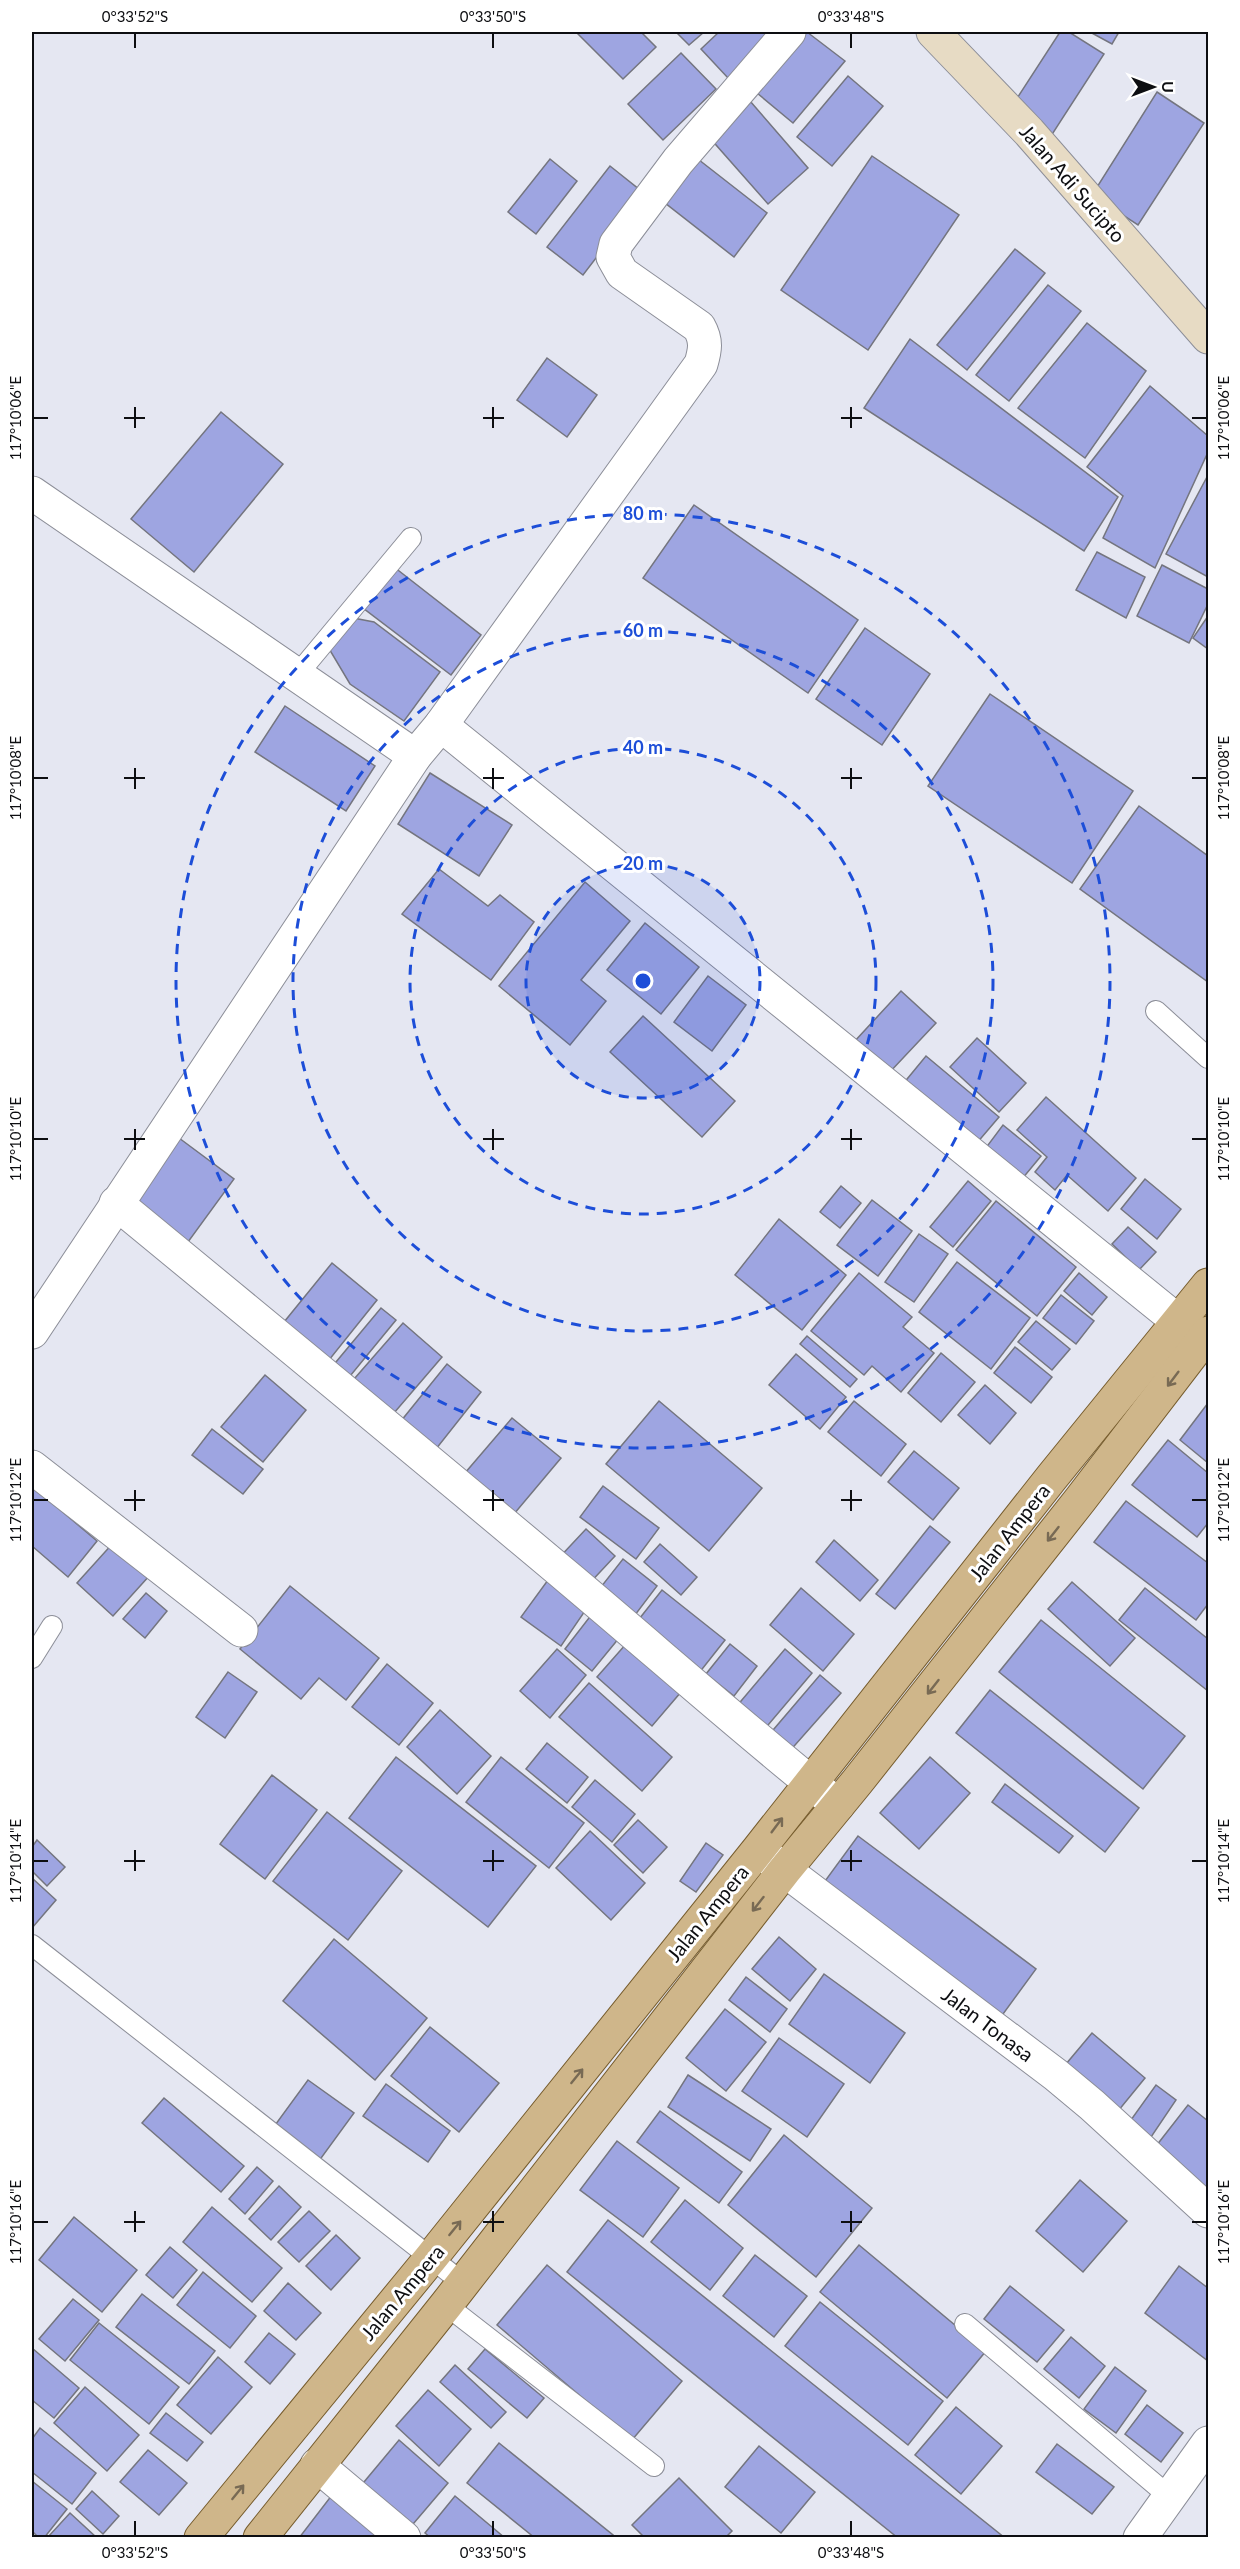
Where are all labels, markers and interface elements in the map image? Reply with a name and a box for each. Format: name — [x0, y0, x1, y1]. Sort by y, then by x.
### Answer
text: 0°33'52"S — [102, 7, 168, 25]
text: 0°33'50"S — [460, 7, 526, 25]
text: 0°33'48"S — [818, 7, 884, 25]
north arrow — [1123, 57, 1183, 117]
text: U — [1159, 81, 1178, 93]
street label: Jalan Adi Sucipto — [1015, 119, 1131, 247]
text: 117°10'06"E — [6, 376, 24, 460]
text: 117°10'06"E — [1214, 376, 1232, 460]
text: 80 m — [623, 502, 663, 524]
text: 60 m — [623, 619, 663, 641]
text: 117°10'08"E — [6, 736, 24, 820]
text: 40 m — [623, 736, 663, 758]
text: 117°10'08"E — [1214, 736, 1232, 820]
text: 20 m — [623, 852, 663, 874]
centre of rings — [633, 971, 653, 991]
text: 117°10'10"E — [6, 1097, 24, 1181]
text: 117°10'10"E — [1214, 1097, 1232, 1181]
one-way arrow — [1166, 1371, 1179, 1387]
text: 117°10'12"E — [6, 1458, 24, 1542]
text: 117°10'12"E — [1214, 1458, 1232, 1542]
street label: Jalan Ampera — [964, 1478, 1054, 1586]
one-way arrow — [1047, 1525, 1060, 1541]
one-way arrow — [926, 1678, 939, 1694]
one-way arrow — [771, 1817, 784, 1833]
text: 117°10'14"E — [6, 1819, 24, 1903]
text: 117°10'14"E — [1214, 1819, 1232, 1903]
street label: Jalan Ampera — [661, 1860, 753, 1966]
one-way arrow — [751, 1896, 764, 1912]
street label: Jalan Tonasa — [937, 1982, 1039, 2066]
one-way arrow — [571, 2068, 584, 2084]
text: 117°10'16"E — [6, 2180, 24, 2264]
text: 117°10'16"E — [1214, 2180, 1232, 2264]
one-way arrow — [449, 2220, 462, 2236]
street label: Jalan Ampera — [355, 2239, 449, 2345]
one-way arrow — [231, 2485, 245, 2500]
text: 0°33'52"S — [102, 2543, 168, 2561]
text: 0°33'50"S — [460, 2543, 526, 2561]
text: 0°33'48"S — [818, 2543, 884, 2561]

